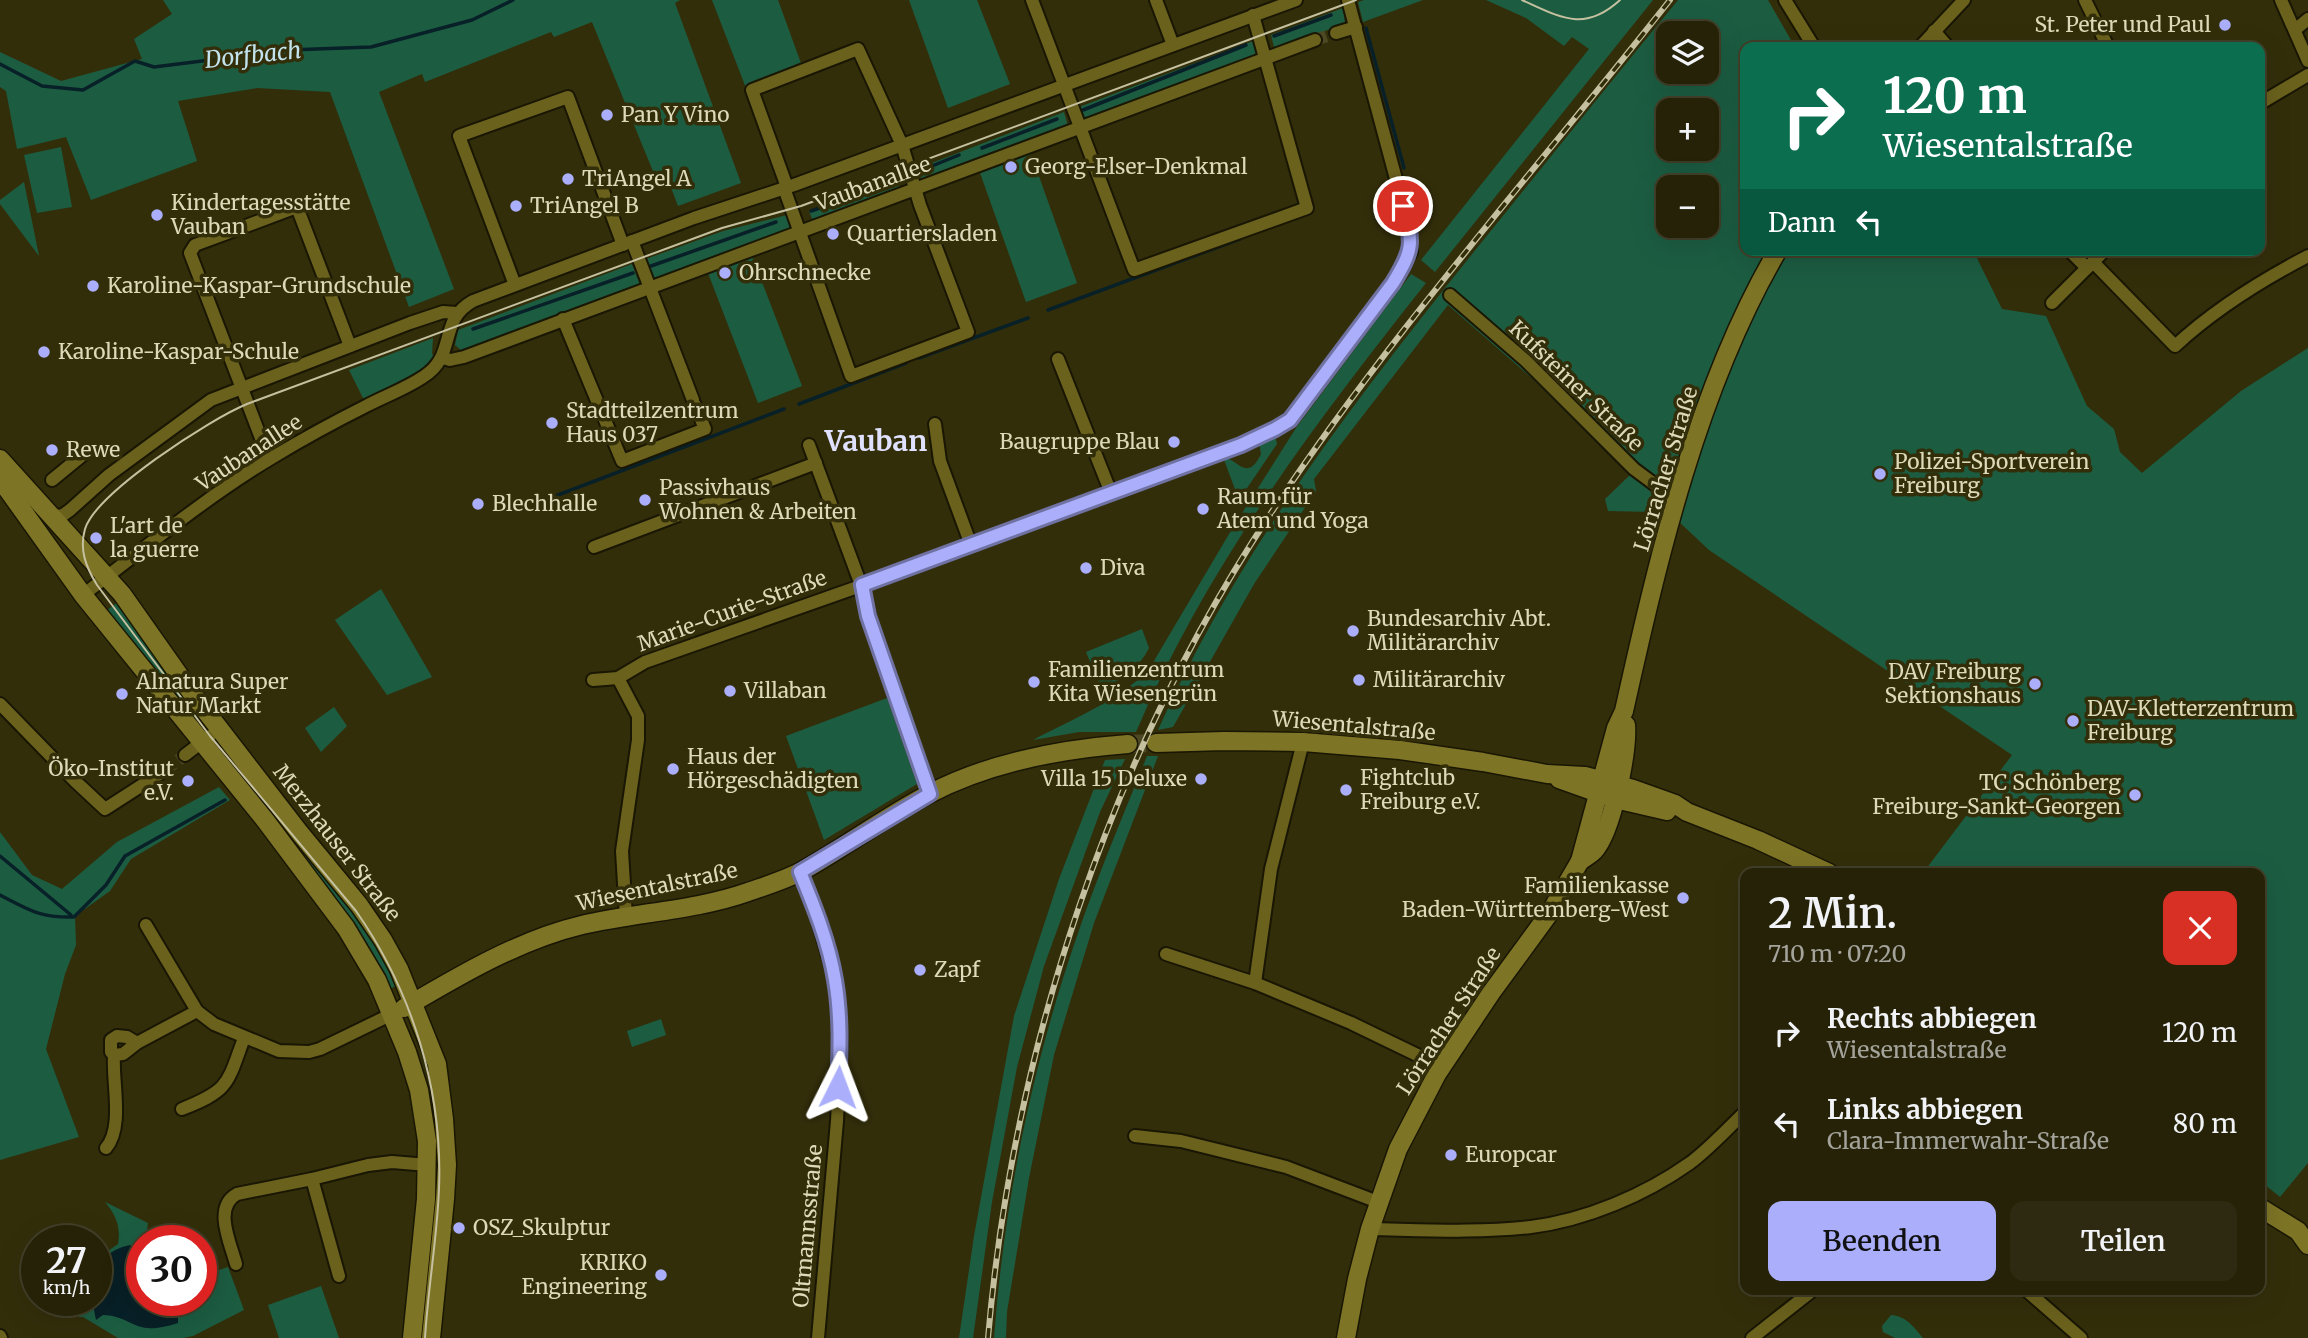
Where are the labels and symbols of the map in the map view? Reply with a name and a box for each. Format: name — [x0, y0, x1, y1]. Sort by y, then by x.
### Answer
place label: St. Peter und Paul — [2034, 11, 2211, 38]
marker: St. Peter und Paul — [2217, 17, 2233, 33]
water label: Dorfbach — [202, 35, 303, 74]
place label: Pan Y Vino — [621, 101, 730, 128]
marker: Pan Y Vino — [599, 107, 615, 123]
street label: Vaubanallee — [810, 150, 935, 217]
place label: Georg-Elser-Denkmal — [1025, 153, 1248, 180]
marker: Georg-Elser-Denkmal — [1003, 159, 1019, 175]
place label: TriAngel A — [582, 165, 692, 192]
marker: TriAngel A — [560, 171, 576, 187]
pin — [1373, 176, 1433, 236]
place label: Kindertagesstätte Vauban — [170, 189, 350, 240]
place label: TriAngel B — [530, 192, 639, 219]
marker: TriAngel B — [508, 198, 524, 214]
marker: Kindertagesstätte Vauban — [149, 207, 165, 223]
place label: Quartiersladen — [847, 220, 997, 247]
marker: Quartiersladen — [825, 226, 841, 242]
place label: Ohrschnecke — [739, 259, 871, 286]
marker: Ohrschnecke — [717, 265, 733, 281]
place label: Karoline-Kaspar-Grundschule — [107, 272, 411, 299]
marker: Karoline-Kaspar-Grundschule — [85, 278, 101, 294]
street label: Kufsteiner Straße — [1504, 315, 1649, 457]
place label: Karoline-Kaspar-Schule — [58, 338, 299, 365]
marker: Karoline-Kaspar-Schule — [36, 344, 52, 360]
street label: Lörracher Straße — [1628, 383, 1703, 555]
place label: Stadtteilzentrum Haus 037 — [566, 397, 739, 448]
street label: Vaubanallee — [190, 408, 307, 498]
marker: Stadtteilzentrum Haus 037 — [544, 415, 560, 431]
district label: Vauban — [824, 423, 927, 459]
place label: Baugruppe Blau — [999, 428, 1160, 455]
marker: Baugruppe Blau — [1166, 434, 1182, 450]
place label: Rewe — [66, 436, 120, 463]
marker: Rewe — [44, 442, 60, 458]
place label: Polizei-Sportverein Freiburg — [1894, 448, 2089, 499]
marker: Polizei-Sportverein Freiburg — [1872, 466, 1888, 482]
place label: Passivhaus Wohnen & Arbeiten — [658, 474, 857, 525]
place label: Raum für Atem und Yoga — [1216, 483, 1369, 534]
place label: Blechhalle — [492, 490, 597, 517]
marker: Passivhaus Wohnen & Arbeiten — [637, 492, 653, 508]
marker: Blechhalle — [470, 496, 486, 512]
marker: Raum für Atem und Yoga — [1195, 501, 1211, 517]
place label: L'art de la guerre — [110, 512, 199, 563]
marker: L'art de la guerre — [88, 530, 104, 546]
place label: Diva — [1100, 554, 1145, 581]
marker: Diva — [1078, 560, 1094, 576]
street label: Marie-Curie-Straße — [633, 564, 830, 657]
place label: Bundesarchiv Abt. Militärarchiv — [1367, 605, 1551, 656]
marker: Bundesarchiv Abt. Militärarchiv — [1345, 623, 1361, 639]
place label: Familienzentrum Kita Wiesengrün — [1048, 656, 1225, 707]
place label: DAV Freiburg Sektionshaus — [1885, 658, 2021, 709]
place label: Militärarchiv — [1373, 666, 1506, 693]
place label: Alnatura Super Natur Markt — [135, 668, 288, 719]
marker: Militärarchiv — [1351, 672, 1367, 688]
marker: Familienzentrum Kita Wiesengrün — [1026, 674, 1042, 690]
marker: DAV Freiburg Sektionshaus — [2027, 676, 2043, 692]
place label: Villaban — [743, 677, 827, 704]
marker: Villaban — [722, 683, 738, 699]
marker: Alnatura Super Natur Markt — [114, 686, 130, 702]
place label: DAV-Kletterzentrum Freiburg — [2087, 695, 2294, 746]
street label: Wiesentalstraße — [1270, 705, 1437, 746]
marker: DAV-Kletterzentrum Freiburg — [2065, 713, 2081, 729]
place label: Haus der Hörgeschädigten — [687, 743, 859, 794]
place label: Öko-Institut e.V. — [48, 755, 174, 806]
street label: Merzhauser Straße — [268, 759, 407, 927]
marker: Haus der Hörgeschädigten — [665, 761, 681, 777]
place label: Fightclub Freiburg e.V. — [1360, 764, 1481, 815]
place label: Villa 15 Deluxe — [1040, 765, 1187, 792]
place label: TC Schönberg Freiburg-Sankt-Georgen — [1872, 769, 2121, 820]
marker: Villa 15 Deluxe — [1193, 771, 1209, 787]
marker: Öko-Institut e.V. — [180, 773, 196, 789]
marker: Fightclub Freiburg e.V. — [1338, 782, 1354, 798]
marker: TC Schönberg Freiburg-Sankt-Georgen — [2127, 787, 2143, 803]
street label: Wiesentalstraße — [573, 856, 740, 917]
place label: Familienkasse Baden-Württemberg-West — [1402, 872, 1669, 923]
marker: Familienkasse Baden-Württemberg-West — [1675, 890, 1691, 906]
street label: Lörracher Straße — [1391, 942, 1507, 1100]
place label: Zapf — [934, 956, 981, 983]
marker: Zapf — [912, 962, 928, 978]
position arrow — [801, 1050, 875, 1124]
place label: Europcar — [1465, 1141, 1557, 1168]
street label: Oltmannsstraße — [787, 1143, 828, 1309]
marker: Europcar — [1443, 1147, 1459, 1163]
place label: OSZ_Skulptur — [473, 1214, 610, 1241]
marker: OSZ_Skulptur — [451, 1220, 467, 1236]
speed limit sign: 30 — [126, 1225, 217, 1316]
place label: KRIKO Engineering — [521, 1249, 647, 1300]
marker: KRIKO Engineering — [653, 1267, 669, 1283]

